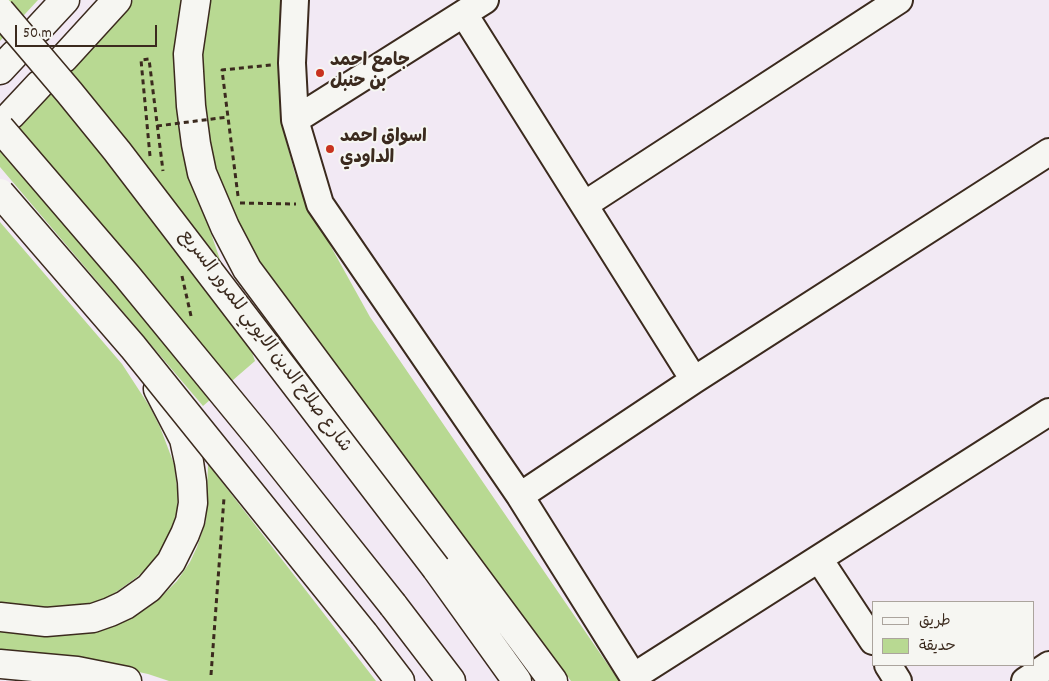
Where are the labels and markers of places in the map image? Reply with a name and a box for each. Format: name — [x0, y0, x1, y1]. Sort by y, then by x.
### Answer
place label: جامع احمد بن حنبل — [330, 52, 410, 94]
marker: جامع احمد بن حنبل — [314, 67, 326, 79]
place label: اسواق احمد الداودي — [340, 128, 427, 170]
marker: اسواق احمد الداودي — [324, 143, 336, 155]

